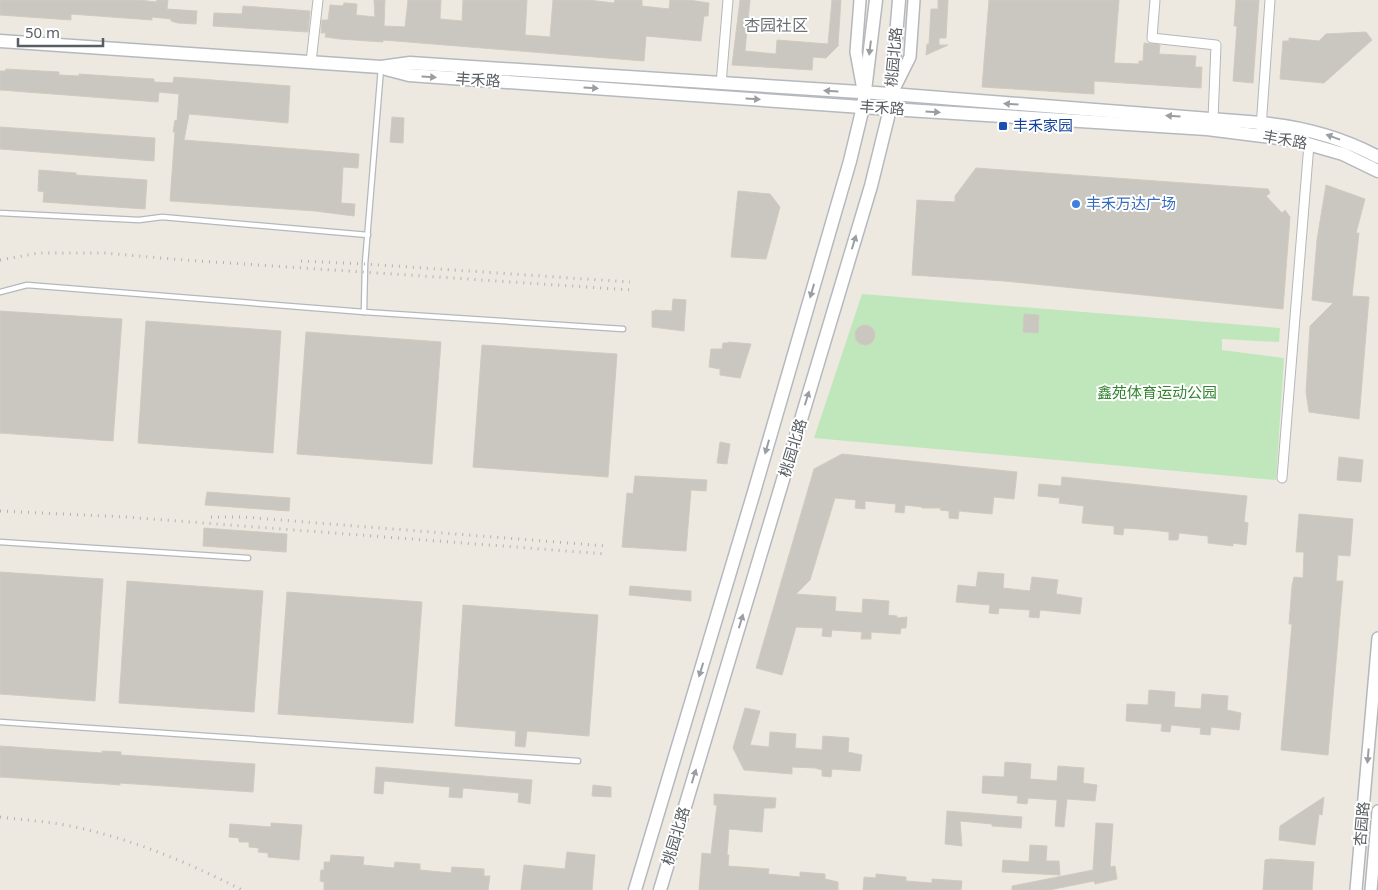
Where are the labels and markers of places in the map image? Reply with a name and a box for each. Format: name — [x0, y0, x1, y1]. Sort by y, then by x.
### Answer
place label: 丰禾家园 — [1013, 115, 1073, 135]
marker: 丰禾家园 — [997, 120, 1009, 132]
place label: 丰禾万达广场 — [1086, 193, 1176, 213]
marker: 丰禾万达广场 — [1070, 198, 1082, 210]

